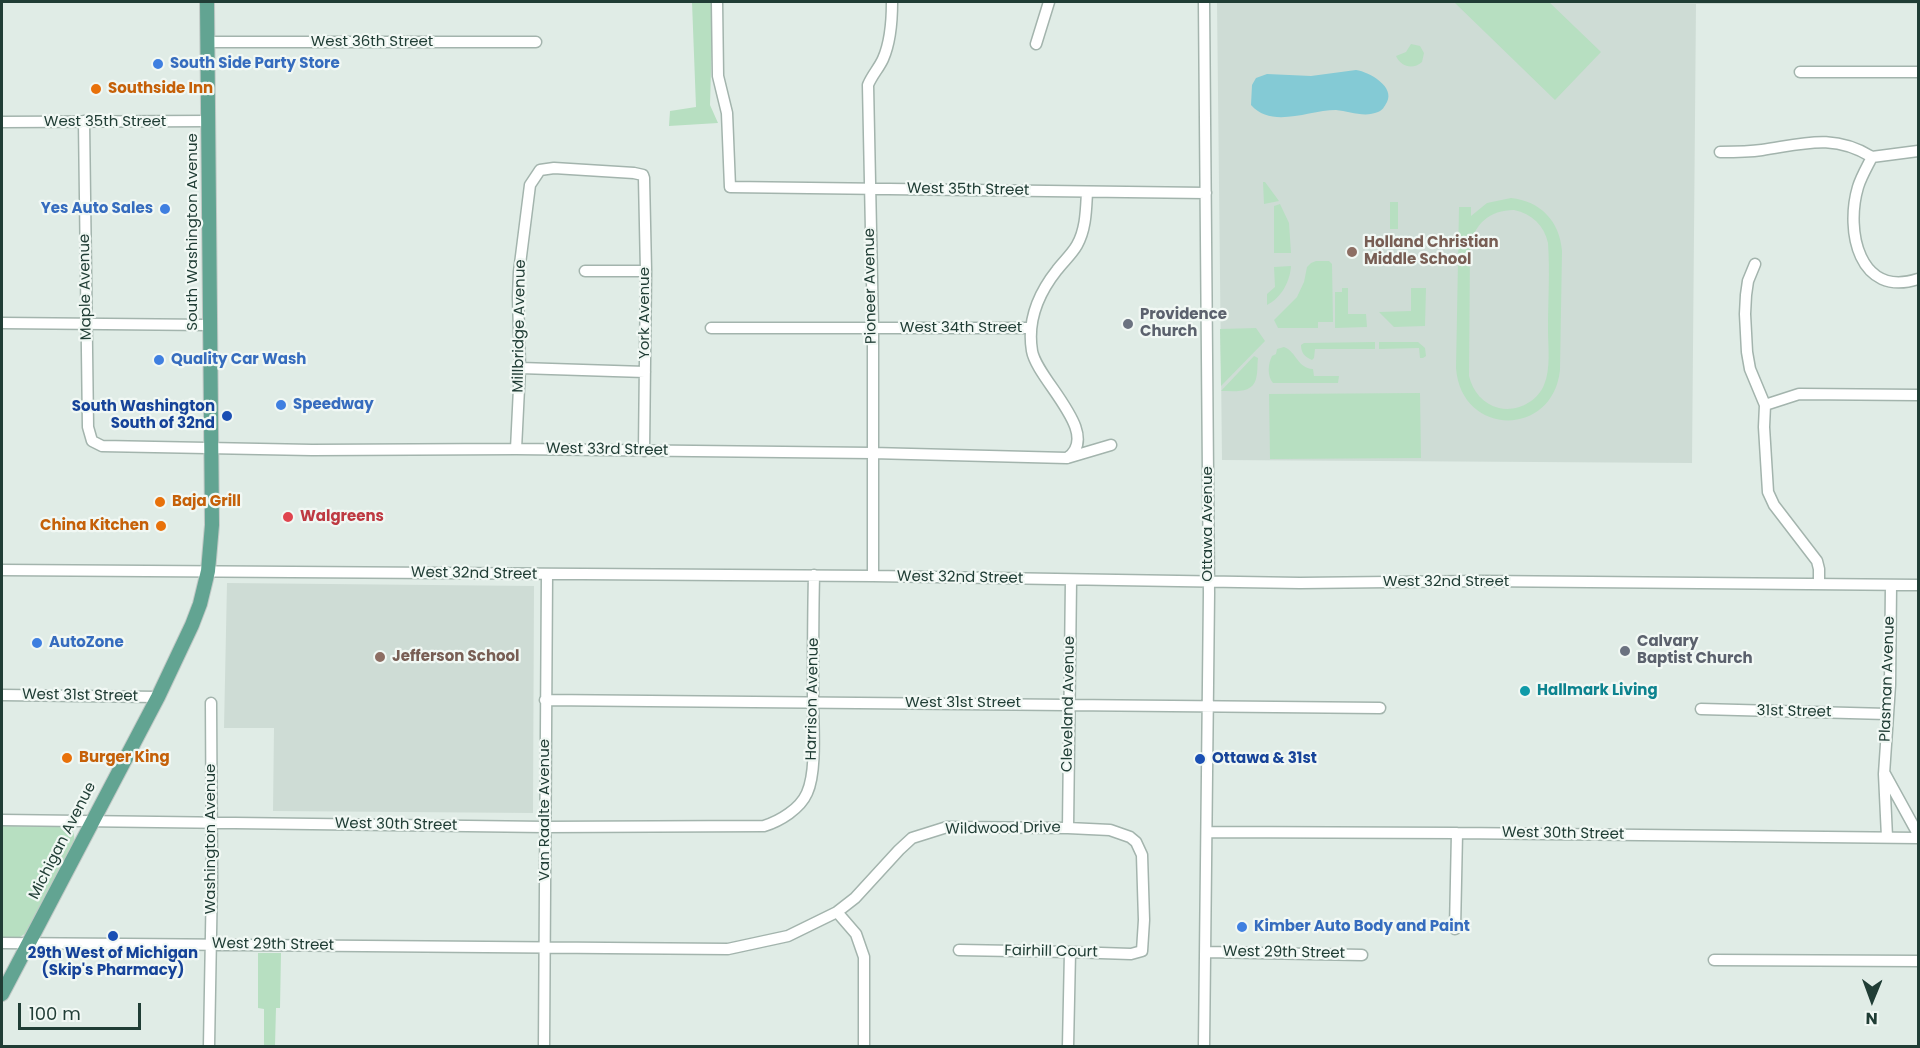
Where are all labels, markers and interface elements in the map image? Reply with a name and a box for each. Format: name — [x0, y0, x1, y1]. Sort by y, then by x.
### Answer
street label: West 36th Street — [311, 33, 433, 51]
place label: South Side Party Store — [170, 55, 340, 73]
marker: South Side Party Store — [151, 57, 165, 71]
place label: Southside Inn — [108, 80, 213, 98]
marker: Southside Inn — [89, 82, 103, 96]
street label: West 35th Street — [44, 113, 166, 131]
street label: South Washington Avenue — [184, 133, 202, 331]
street label: West 35th Street — [907, 180, 1029, 200]
place label: Yes Auto Sales — [41, 200, 153, 218]
marker: Yes Auto Sales — [158, 202, 172, 216]
street label: Pioneer Avenue — [861, 228, 881, 344]
street label: Maple Avenue — [76, 234, 96, 340]
place label: Holland Christian Middle School — [1364, 234, 1499, 269]
marker: Holland Christian Middle School — [1345, 245, 1359, 259]
street label: Millbridge Avenue — [510, 259, 530, 393]
street label: York Avenue — [636, 267, 654, 359]
place label: Providence Church — [1140, 306, 1227, 341]
marker: Providence Church — [1121, 317, 1135, 331]
street label: West 34th Street — [900, 319, 1022, 337]
place label: Quality Car Wash — [171, 351, 306, 369]
marker: Quality Car Wash — [152, 353, 166, 367]
place label: Speedway — [293, 396, 374, 414]
place label: South Washington South of 32nd — [72, 398, 215, 433]
marker: Speedway — [274, 398, 288, 412]
marker: South Washington South of 32nd — [220, 409, 234, 423]
street label: West 33rd Street — [546, 440, 668, 460]
street label: Ottawa Avenue — [1199, 466, 1217, 582]
place label: Baja Grill — [172, 493, 241, 511]
marker: Baja Grill — [153, 495, 167, 509]
place label: Walgreens — [300, 508, 384, 526]
marker: Walgreens — [281, 510, 295, 524]
place label: China Kitchen — [40, 517, 149, 535]
marker: China Kitchen — [154, 519, 168, 533]
street label: West 32nd Street — [411, 564, 537, 584]
street label: West 32nd Street — [897, 568, 1023, 588]
street label: West 32nd Street — [1383, 573, 1509, 591]
street label: Plasman Avenue — [1877, 616, 1899, 742]
place label: Calvary Baptist Church — [1637, 633, 1753, 668]
place label: AutoZone — [49, 634, 124, 652]
marker: AutoZone — [30, 636, 44, 650]
street label: Cleveland Avenue — [1059, 636, 1079, 772]
street label: Harrison Avenue — [803, 637, 823, 761]
marker: Calvary Baptist Church — [1618, 644, 1632, 658]
place label: Jefferson School — [392, 648, 520, 666]
marker: Jefferson School — [373, 650, 387, 664]
place label: Hallmark Living — [1537, 682, 1658, 700]
marker: Hallmark Living — [1518, 684, 1532, 698]
street label: West 31st Street — [22, 686, 138, 706]
street label: West 31st Street — [905, 694, 1021, 712]
street label: 31st Street — [1756, 702, 1832, 722]
street label: Van Raalte Avenue — [536, 739, 554, 881]
place label: Burger King — [79, 749, 170, 767]
place label: Ottawa & 31st — [1212, 750, 1317, 768]
marker: Burger King — [60, 751, 74, 765]
marker: Ottawa & 31st — [1193, 752, 1207, 766]
street label: Washington Avenue — [202, 764, 220, 914]
street label: Michigan Avenue — [26, 779, 100, 903]
street label: West 30th Street — [335, 815, 457, 835]
street label: Wildwood Drive — [945, 819, 1061, 839]
street label: West 30th Street — [1502, 824, 1624, 844]
place label: Kimber Auto Body and Paint — [1254, 918, 1470, 936]
marker: Kimber Auto Body and Paint — [1235, 920, 1249, 934]
marker: 29th West of Michigan (Skip's Pharmacy) — [106, 929, 120, 943]
street label: West 29th Street — [212, 935, 334, 955]
street label: Fairhill Court — [1004, 942, 1098, 962]
street label: West 29th Street — [1223, 943, 1345, 963]
place label: 29th West of Michigan (Skip's Pharmacy) — [28, 945, 198, 980]
north arrow — [1842, 970, 1902, 1030]
scale bar — [21, 991, 144, 1029]
text: 100 m — [29, 1001, 81, 1026]
text: N — [1865, 1007, 1878, 1030]

